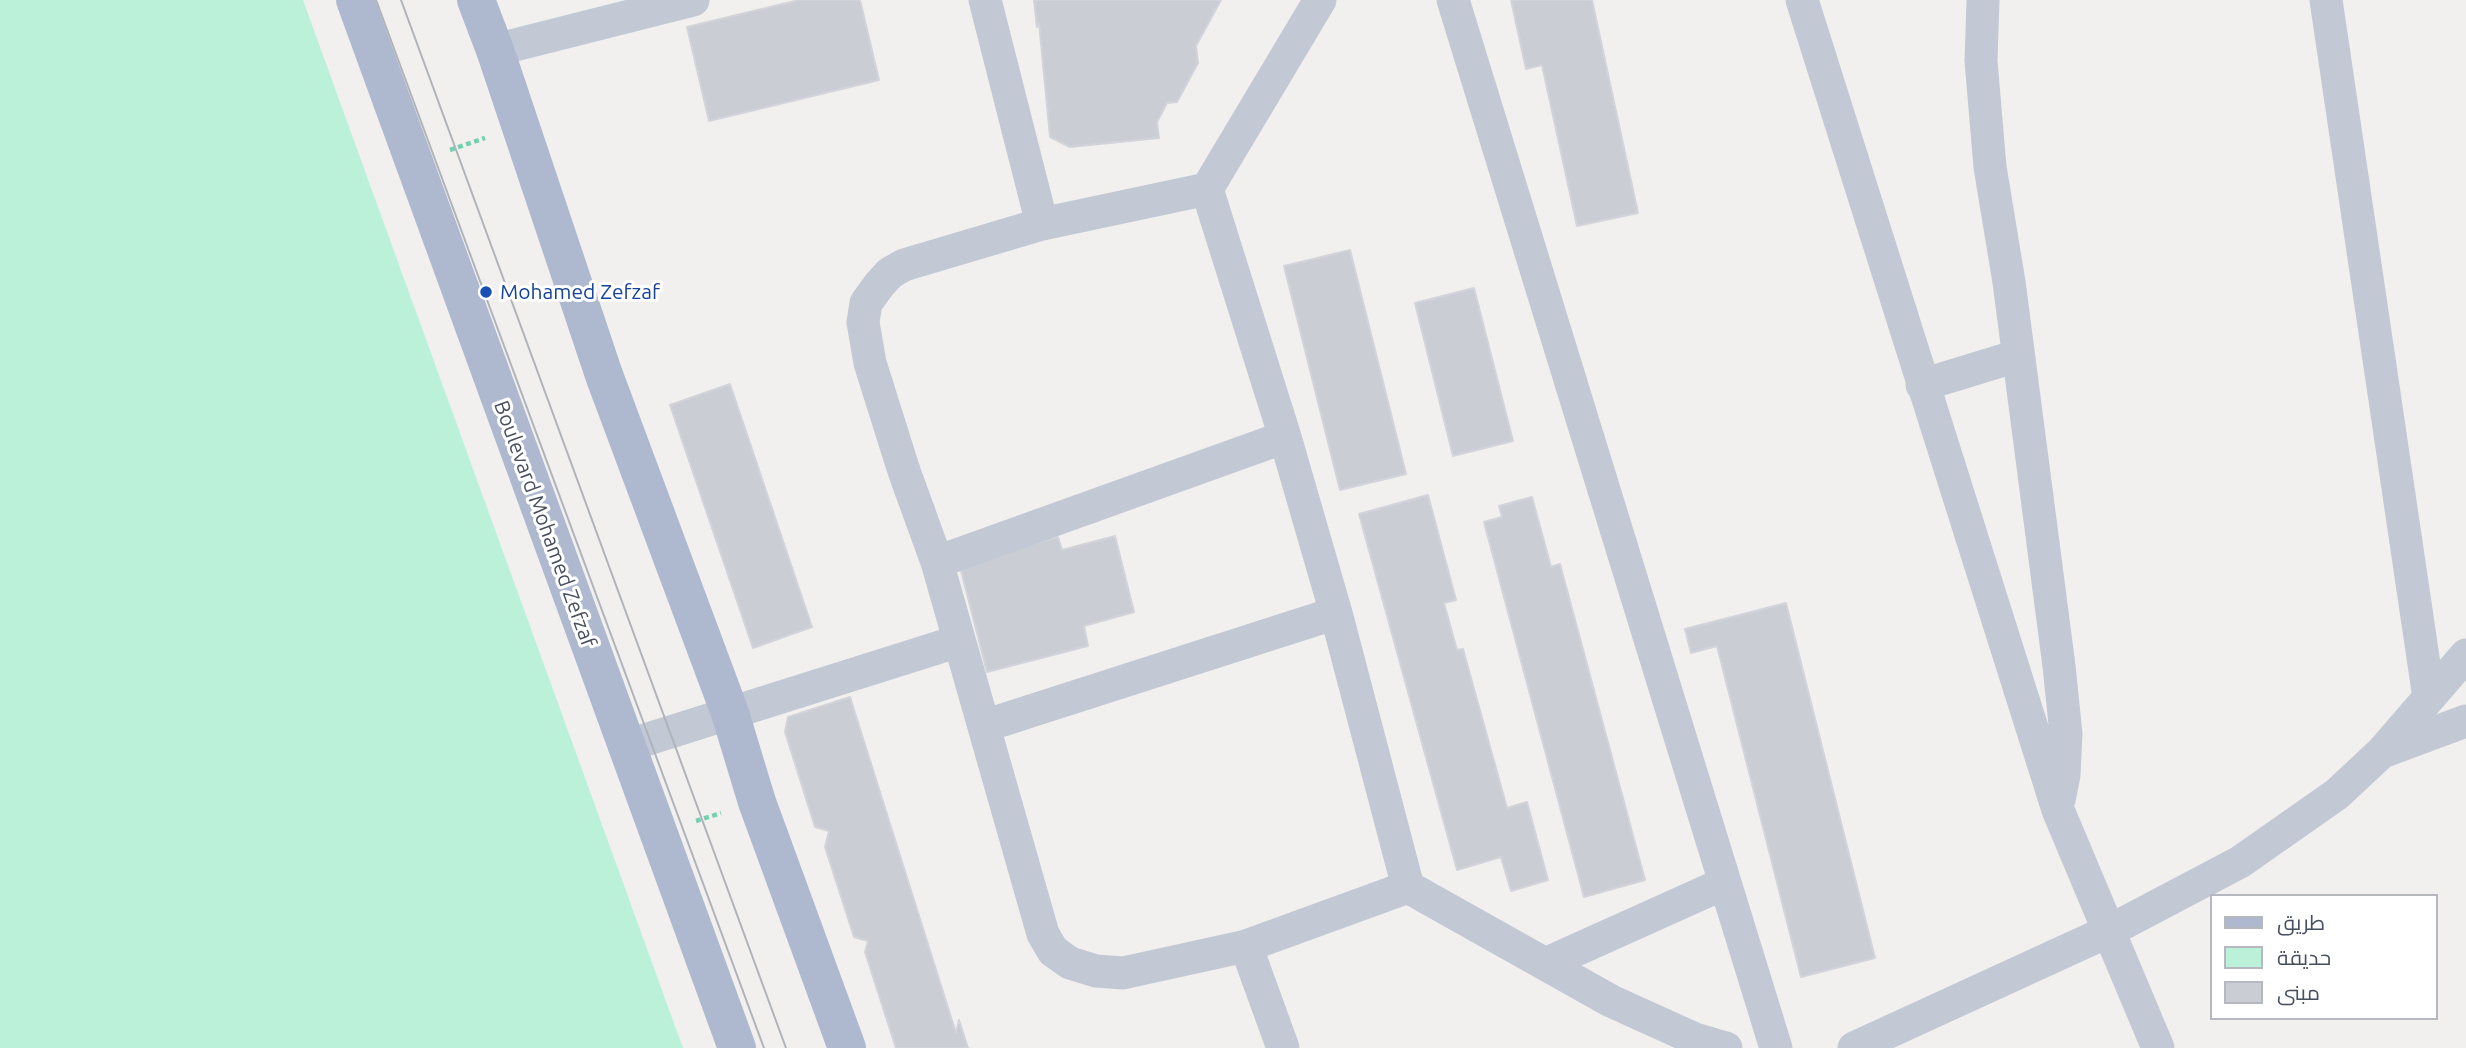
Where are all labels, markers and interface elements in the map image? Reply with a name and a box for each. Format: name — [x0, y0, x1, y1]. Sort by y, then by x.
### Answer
place label: Mohamed Zefzaf — [500, 279, 660, 305]
marker: Mohamed Zefzaf — [478, 284, 494, 300]
street label: Boulevard Mohamed Zefzaf — [489, 397, 601, 651]
legend — [2210, 894, 2438, 1020]
text: طريق — [2277, 910, 2325, 934]
text: حديقة — [2277, 945, 2331, 969]
text: مبنى — [2277, 980, 2320, 1004]

